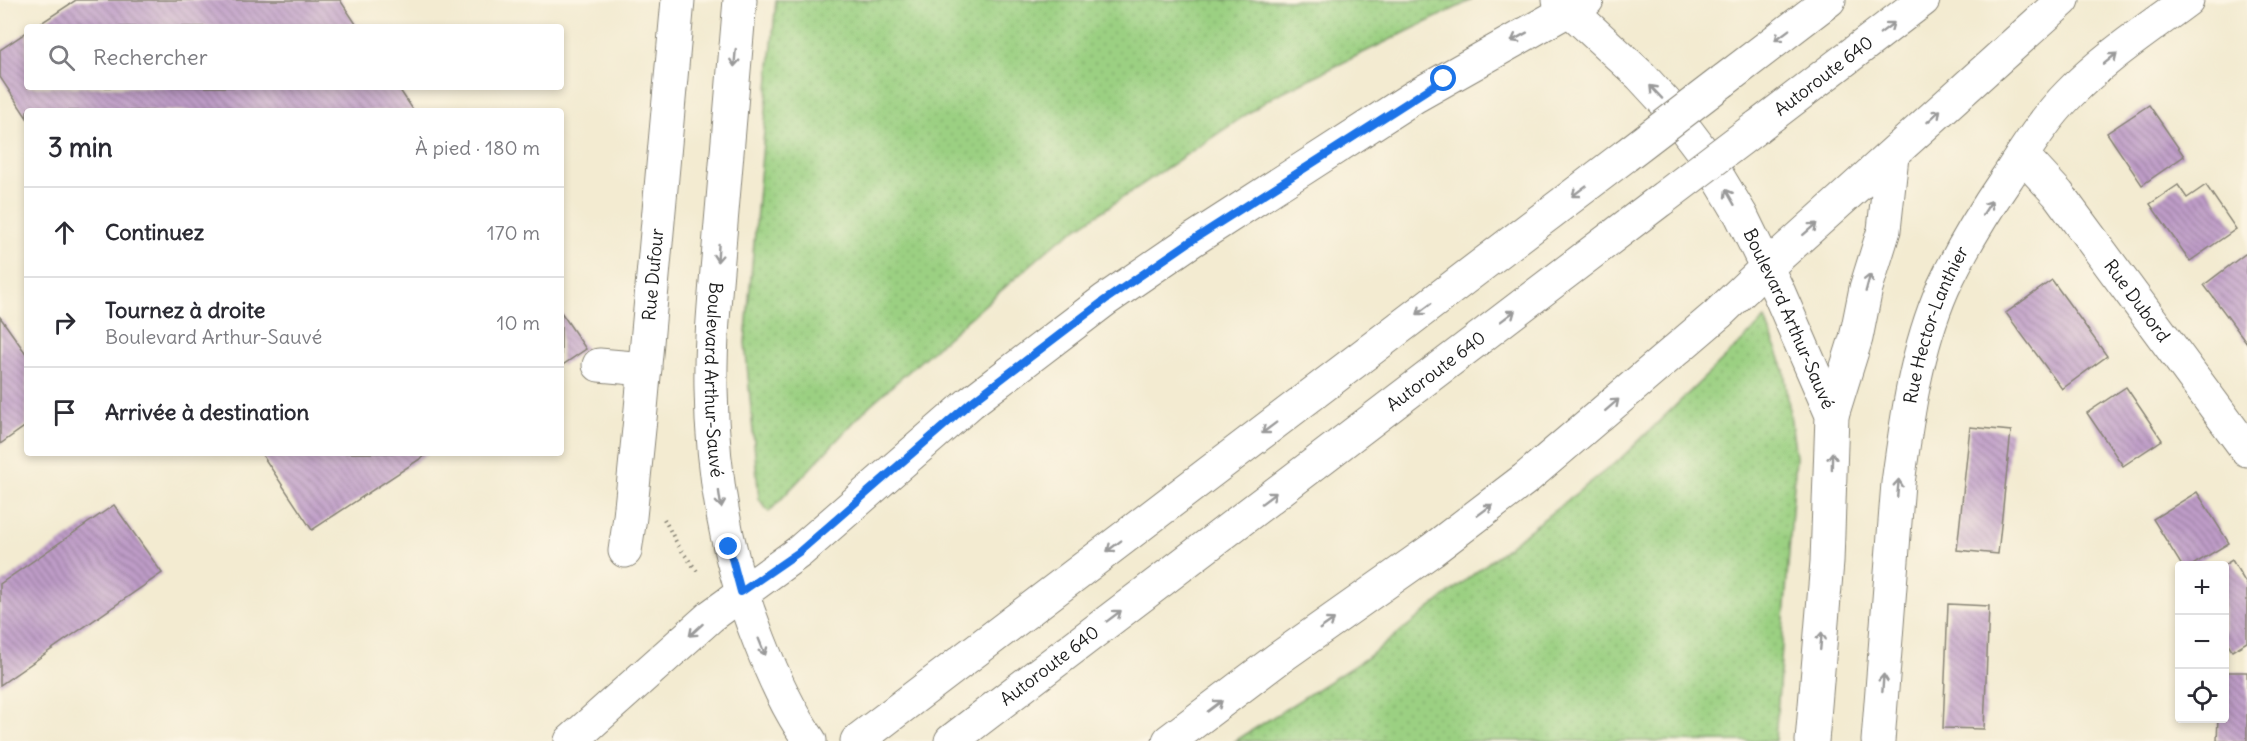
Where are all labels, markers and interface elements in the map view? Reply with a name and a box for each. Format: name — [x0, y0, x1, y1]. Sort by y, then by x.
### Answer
one-way arrow — [1878, 22, 1894, 35]
search box — [24, 24, 564, 90]
one-way arrow — [1775, 29, 1791, 42]
street label: Autoroute 640 — [1769, 30, 1878, 121]
one-way arrow — [1510, 32, 1528, 43]
icon: search — [45, 41, 78, 74]
text: Rechercher — [93, 43, 208, 71]
one-way arrow — [729, 48, 740, 68]
one-way arrow — [2102, 52, 2118, 65]
route start — [1430, 65, 1456, 91]
one-way arrow — [1649, 85, 1663, 100]
one-way arrow — [1927, 109, 1942, 123]
text: 3 min — [48, 131, 113, 164]
text: À pied · 180 m — [415, 135, 540, 160]
one-way arrow — [1571, 185, 1587, 198]
one-way arrow — [1724, 189, 1736, 206]
one-way arrow — [1981, 201, 1993, 217]
icon: ahead — [48, 216, 81, 249]
text: Continuez — [105, 218, 204, 246]
text: 170 m — [487, 220, 540, 245]
one-way arrow — [1802, 222, 1817, 236]
street label: Boulevard Arthur-Sauvé — [1738, 225, 1840, 412]
street label: Rue Dufour — [637, 227, 668, 322]
street label: Rue Hector-Lanthier — [1898, 241, 1973, 405]
one-way arrow — [713, 242, 724, 262]
street label: Rue Dubord — [2099, 255, 2176, 347]
one-way arrow — [1862, 274, 1874, 293]
street label: Boulevard Arthur-Sauvé — [700, 281, 729, 479]
text: Tournez à droite — [105, 296, 265, 324]
one-way arrow — [1416, 303, 1432, 316]
icon: right — [48, 306, 81, 339]
text: 10 m — [497, 310, 540, 335]
one-way arrow — [1499, 310, 1515, 322]
text: Boulevard Arthur-Sauvé — [105, 324, 322, 349]
street label: Autoroute 640 — [1382, 326, 1490, 416]
icon: arrive — [48, 396, 81, 429]
text: Arrivée à destination — [105, 398, 309, 426]
one-way arrow — [1604, 399, 1620, 412]
one-way arrow — [1261, 421, 1277, 434]
one-way arrow — [1826, 452, 1837, 472]
one-way arrow — [1893, 479, 1904, 499]
one-way arrow — [715, 489, 726, 508]
one-way arrow — [1261, 492, 1277, 505]
one-way arrow — [1477, 504, 1493, 516]
route end — [715, 533, 741, 559]
one-way arrow — [1106, 539, 1122, 552]
map controls — [2175, 561, 2229, 723]
button: + — [2175, 561, 2229, 615]
one-way arrow — [1106, 610, 1122, 623]
button: − — [2175, 615, 2229, 669]
one-way arrow — [1318, 618, 1335, 630]
street label: Autoroute 640 — [995, 620, 1103, 711]
one-way arrow — [689, 623, 704, 637]
one-way arrow — [1816, 631, 1827, 651]
one-way arrow — [757, 637, 768, 656]
button: locate — [2175, 669, 2229, 723]
one-way arrow — [1878, 673, 1889, 693]
one-way arrow — [1207, 699, 1223, 712]

